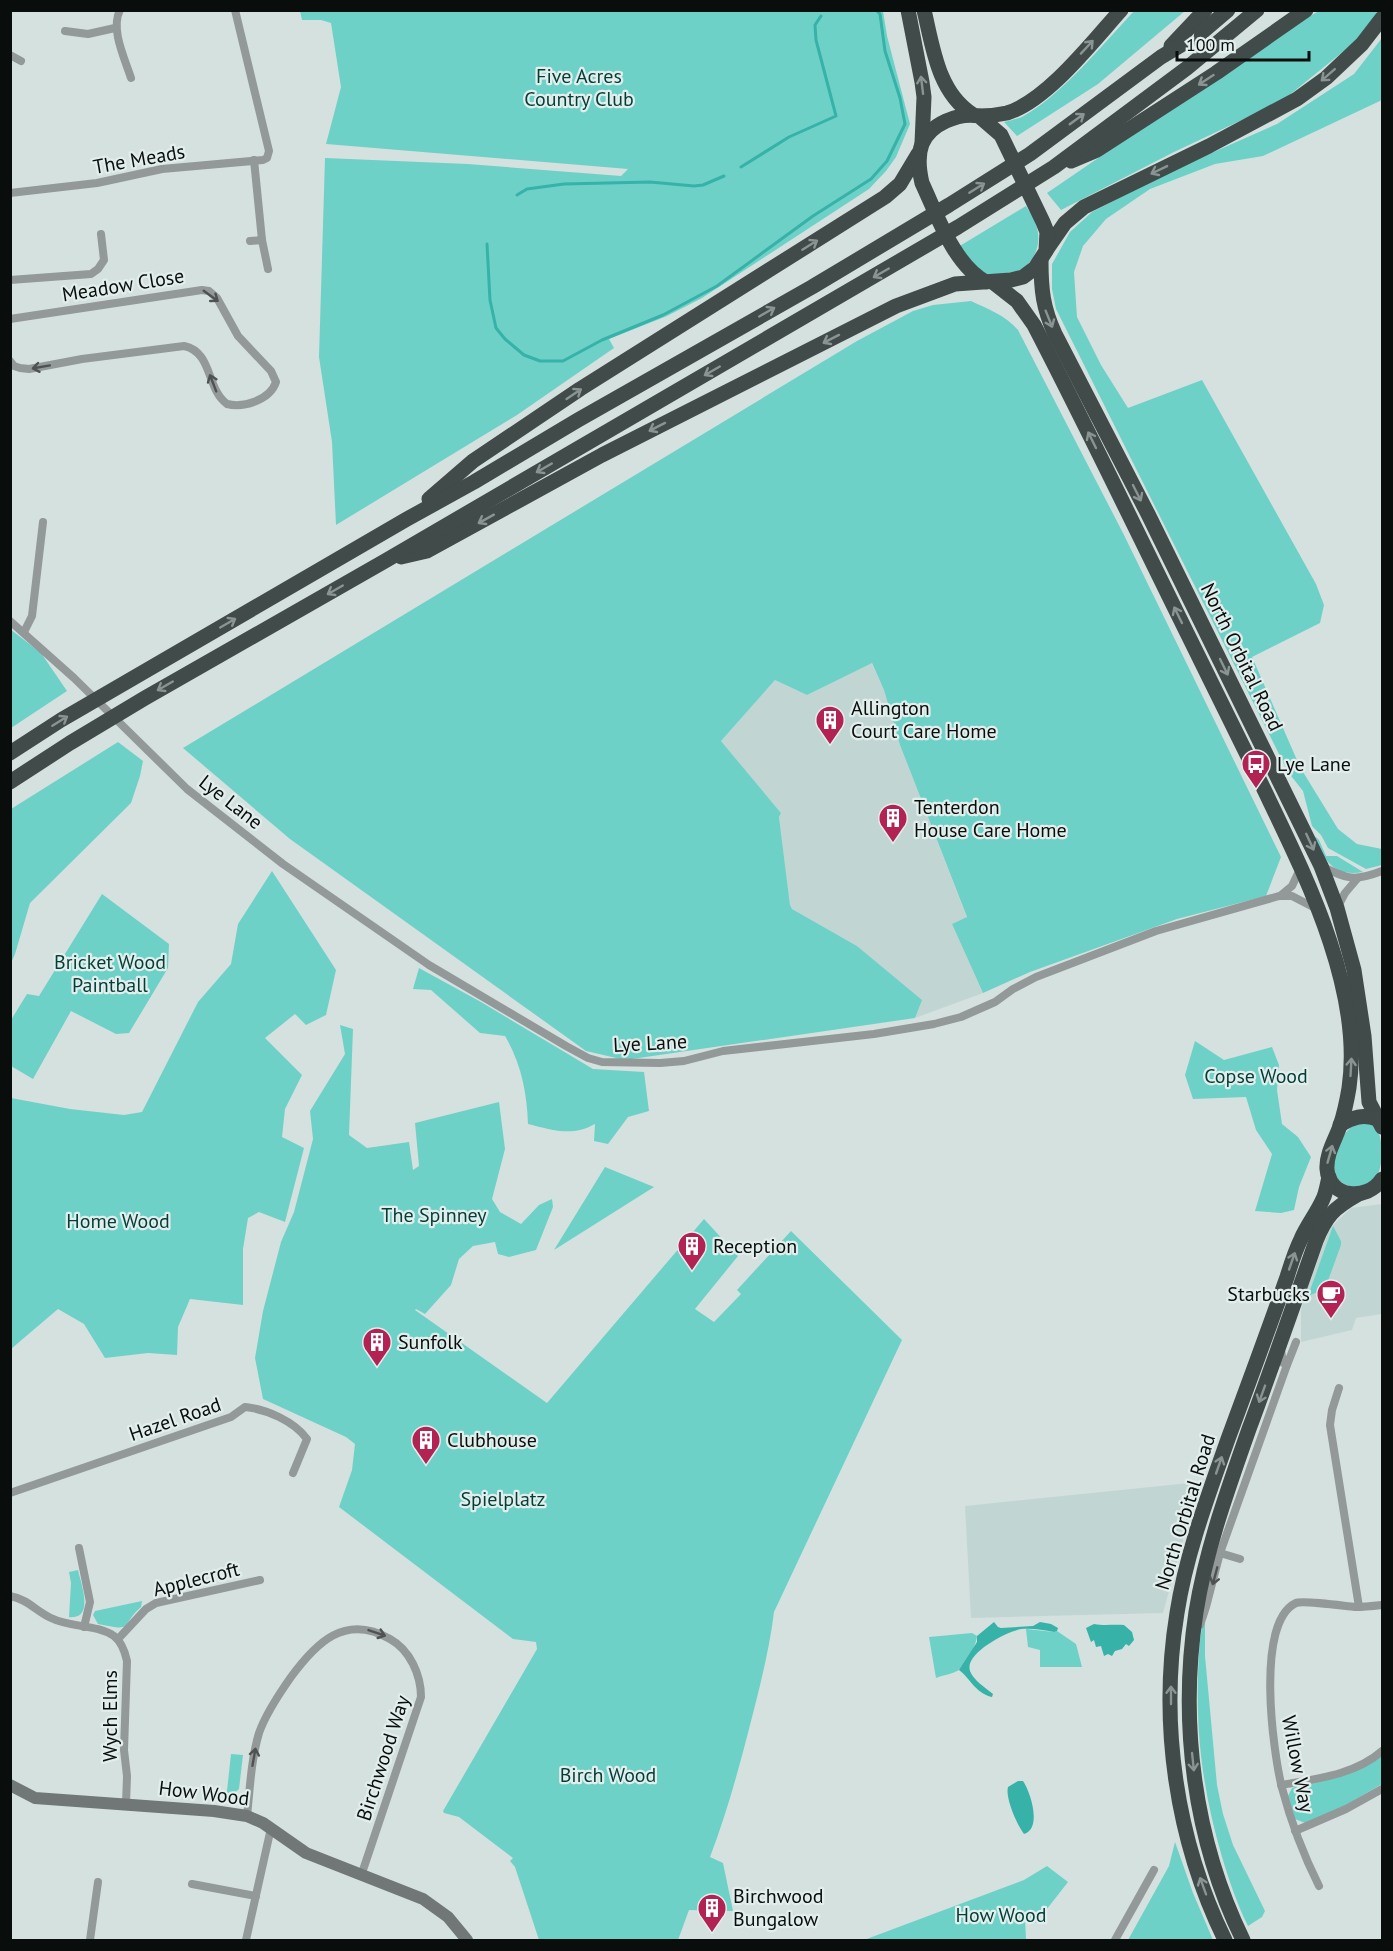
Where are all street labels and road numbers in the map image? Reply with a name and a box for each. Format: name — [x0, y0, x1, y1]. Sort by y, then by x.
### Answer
street label: The Meads — [91, 138, 187, 180]
street label: Meadow Close — [60, 263, 186, 307]
street label: North Orbital Road — [1195, 579, 1289, 735]
street label: Lye Lane — [194, 769, 268, 835]
street label: Lye Lane — [612, 1028, 688, 1058]
street label: Hazel Road — [126, 1391, 224, 1447]
street label: North Orbital Road — [1149, 1431, 1221, 1593]
street label: Applecroft — [150, 1556, 242, 1602]
street label: Wych Elms — [97, 1670, 123, 1762]
street label: Birchwood Way — [350, 1691, 416, 1824]
street label: Willow Way — [1276, 1713, 1320, 1815]
street label: How Wood — [157, 1775, 251, 1811]

